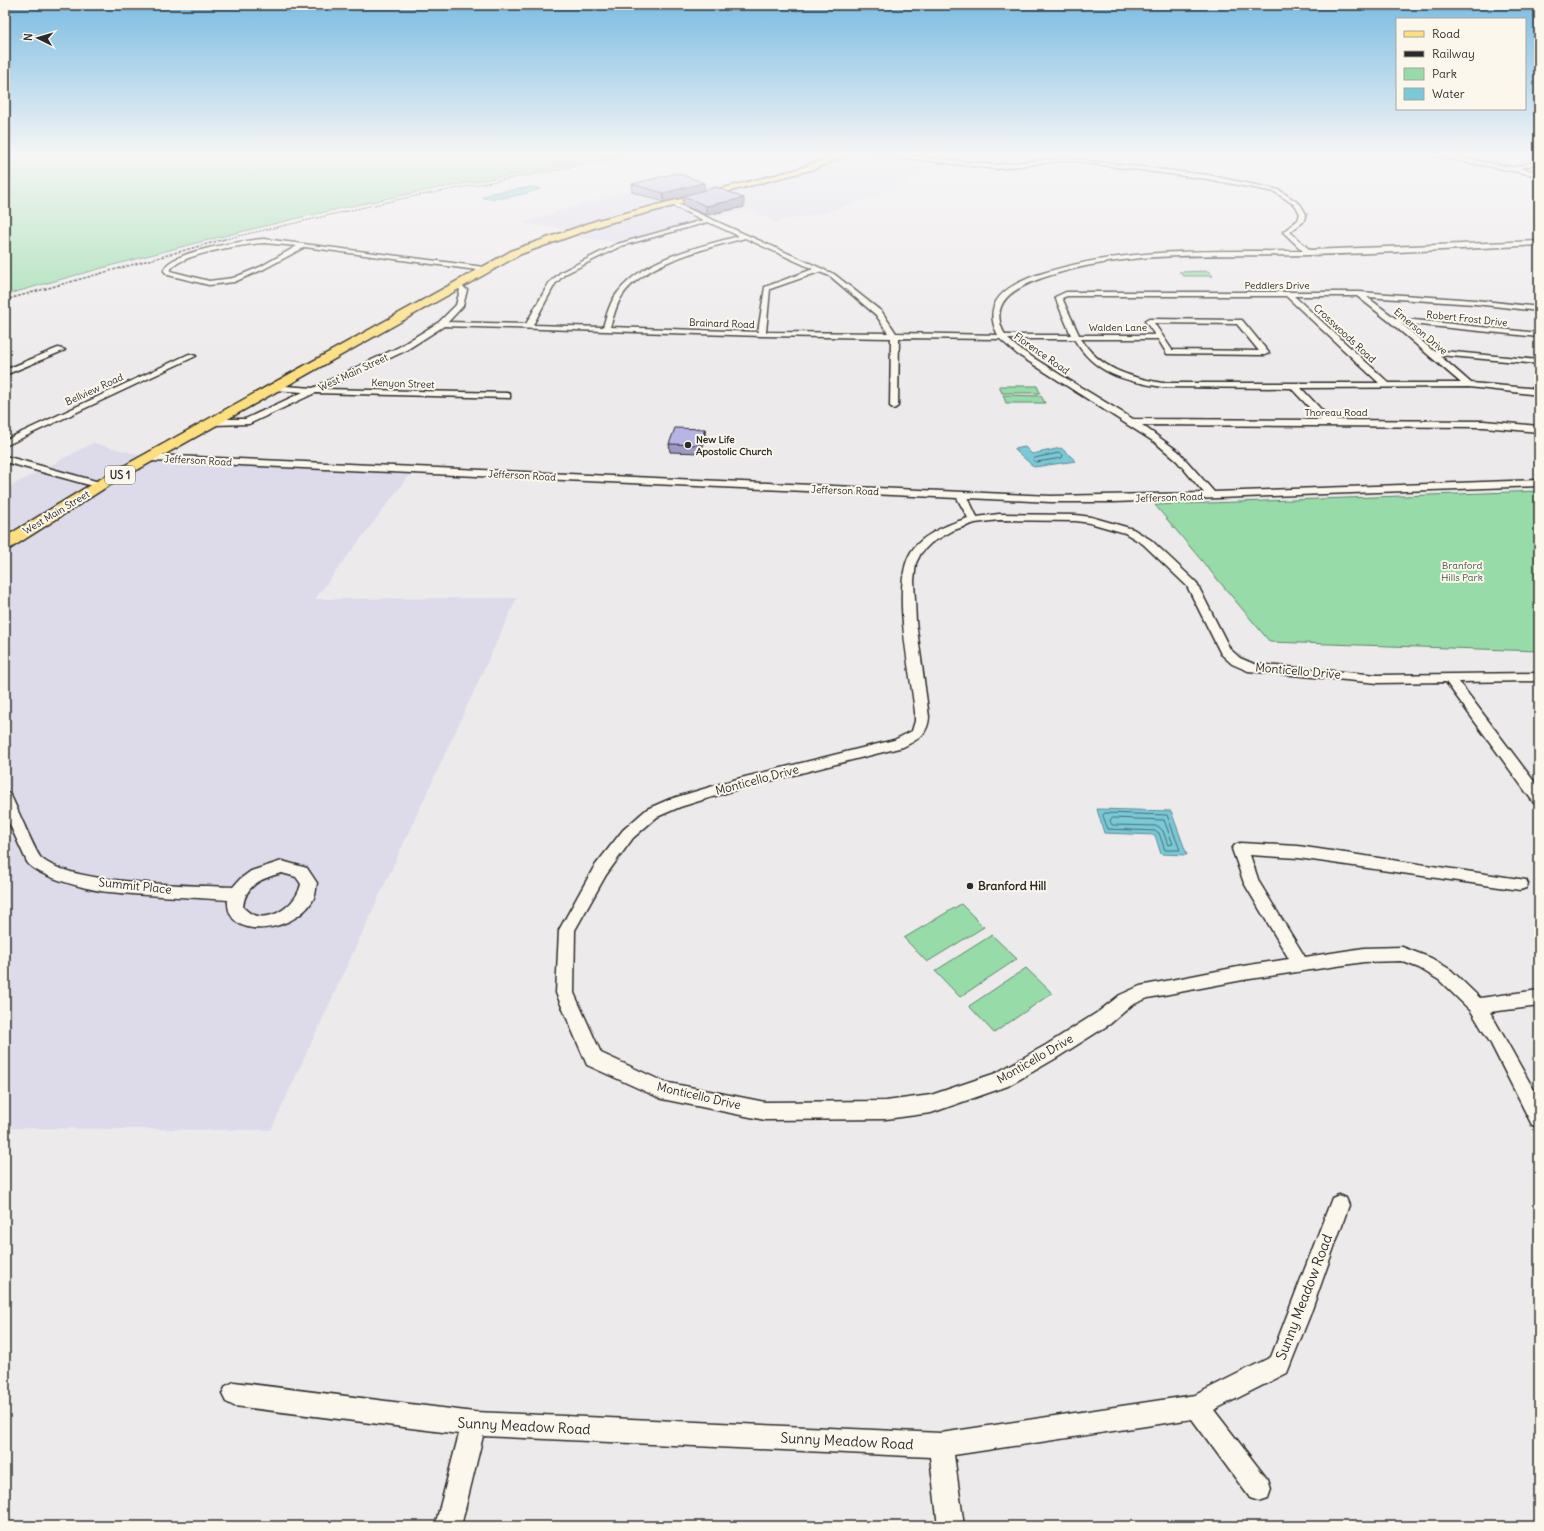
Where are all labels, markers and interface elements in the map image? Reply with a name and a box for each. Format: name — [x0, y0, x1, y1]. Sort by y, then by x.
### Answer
north arrow — [18, 18, 58, 58]
legend — [1396, 18, 1526, 110]
text: Road — [1432, 26, 1460, 41]
text: N — [21, 33, 35, 42]
text: Railway — [1432, 46, 1475, 61]
text: Park — [1432, 66, 1457, 81]
text: Water — [1432, 86, 1465, 101]
street label: Peddlers Drive — [1244, 279, 1310, 292]
street label: Crosswoods Road — [1311, 301, 1379, 366]
street label: Emerson Drive — [1391, 305, 1450, 358]
street label: Robert Frost Drive — [1426, 308, 1508, 329]
street label: Brainard Road — [689, 316, 755, 331]
street label: Walden Lane — [1089, 321, 1147, 334]
street label: Florence Road — [1012, 330, 1072, 377]
street label: West Main Street — [316, 350, 391, 394]
street label: Bellview Road — [63, 370, 125, 409]
street label: Kenyon Street — [371, 376, 435, 391]
street label: Thoreau Road — [1304, 406, 1368, 419]
place label: New Life Apostolic Church — [696, 433, 772, 458]
marker: New Life Apostolic Church — [683, 440, 693, 450]
street label: Jefferson Road — [164, 452, 232, 469]
road number: US 1 — [105, 466, 135, 484]
street label: Jefferson Road — [488, 467, 556, 484]
street label: Jefferson Road — [811, 483, 879, 498]
street label: West Main Street — [21, 487, 92, 537]
street label: Jefferson Road — [1135, 490, 1203, 505]
park label: Branford Hills Park — [1441, 559, 1483, 584]
street label: Monticello Drive — [1255, 659, 1341, 682]
street label: Monticello Drive — [714, 761, 800, 798]
street label: Summit Place — [98, 874, 172, 897]
place label: Branford Hill — [978, 878, 1047, 893]
marker: Branford Hill — [965, 881, 975, 891]
street label: Monticello Drive — [994, 1031, 1076, 1086]
street label: Monticello Drive — [656, 1079, 743, 1112]
street label: Sunny Meadow Road — [1272, 1232, 1336, 1362]
street label: Sunny Meadow Road — [457, 1414, 591, 1438]
street label: Sunny Meadow Road — [780, 1429, 914, 1453]

